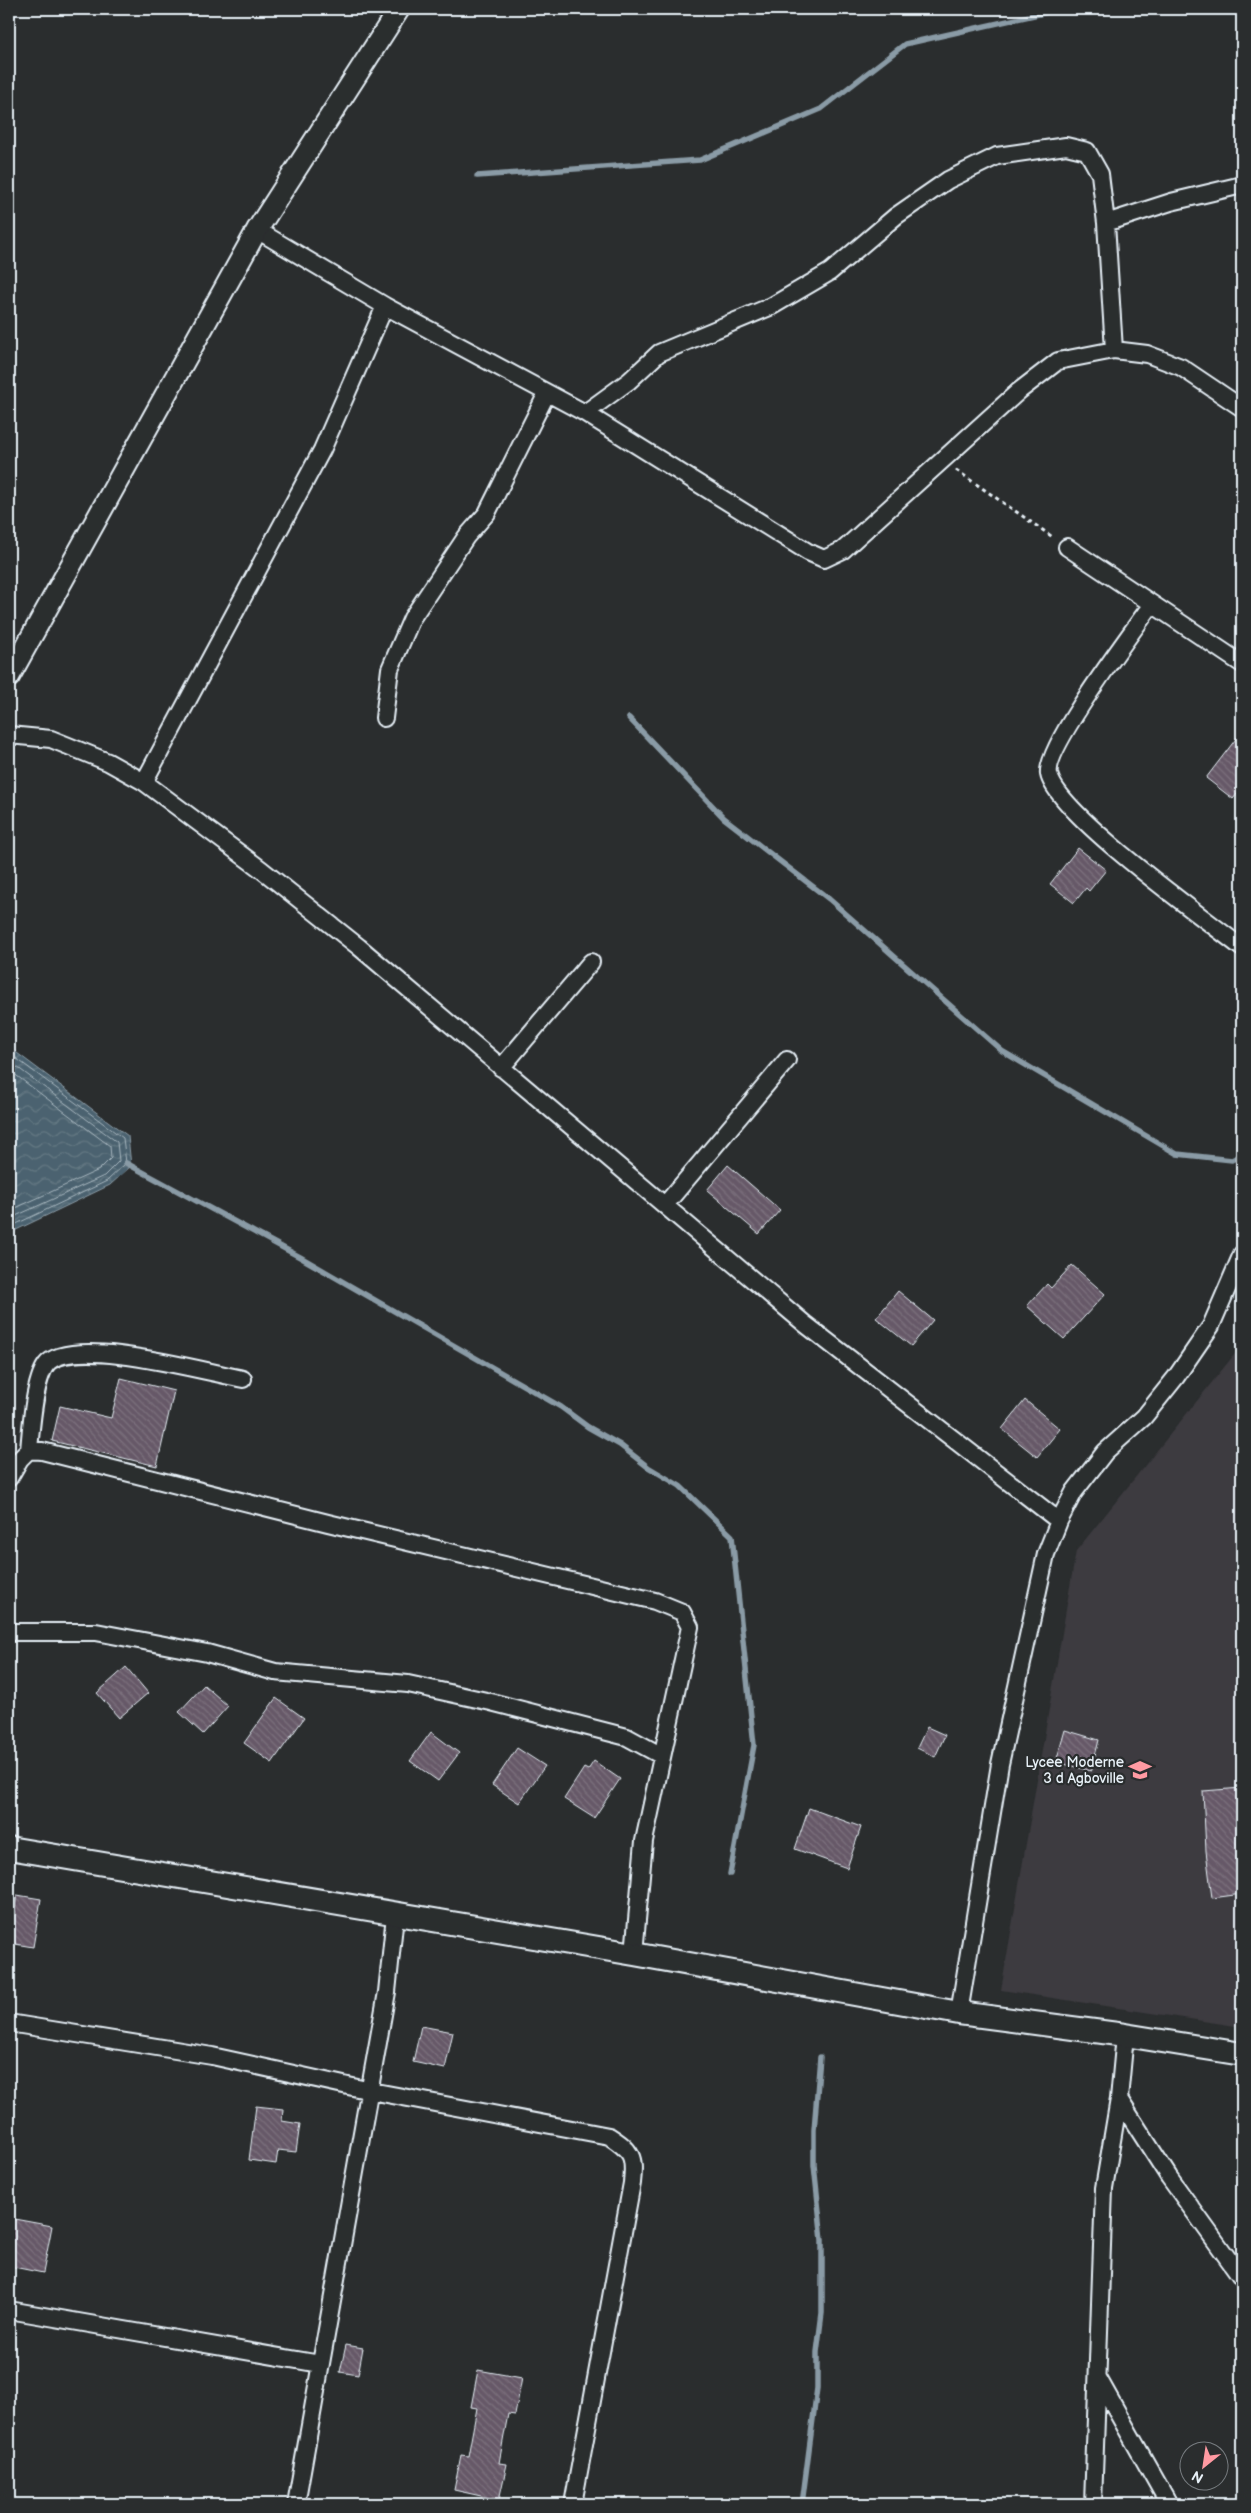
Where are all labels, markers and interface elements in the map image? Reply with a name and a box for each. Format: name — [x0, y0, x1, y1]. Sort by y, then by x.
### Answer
place label: Lycee Moderne 3 d Agboville — [1025, 1754, 1124, 1787]
school or university icon: Lycee Moderne 3 d Agboville — [1127, 1757, 1153, 1783]
north arrow — [1178, 2440, 1228, 2490]
text: N — [1189, 2467, 1207, 2487]

